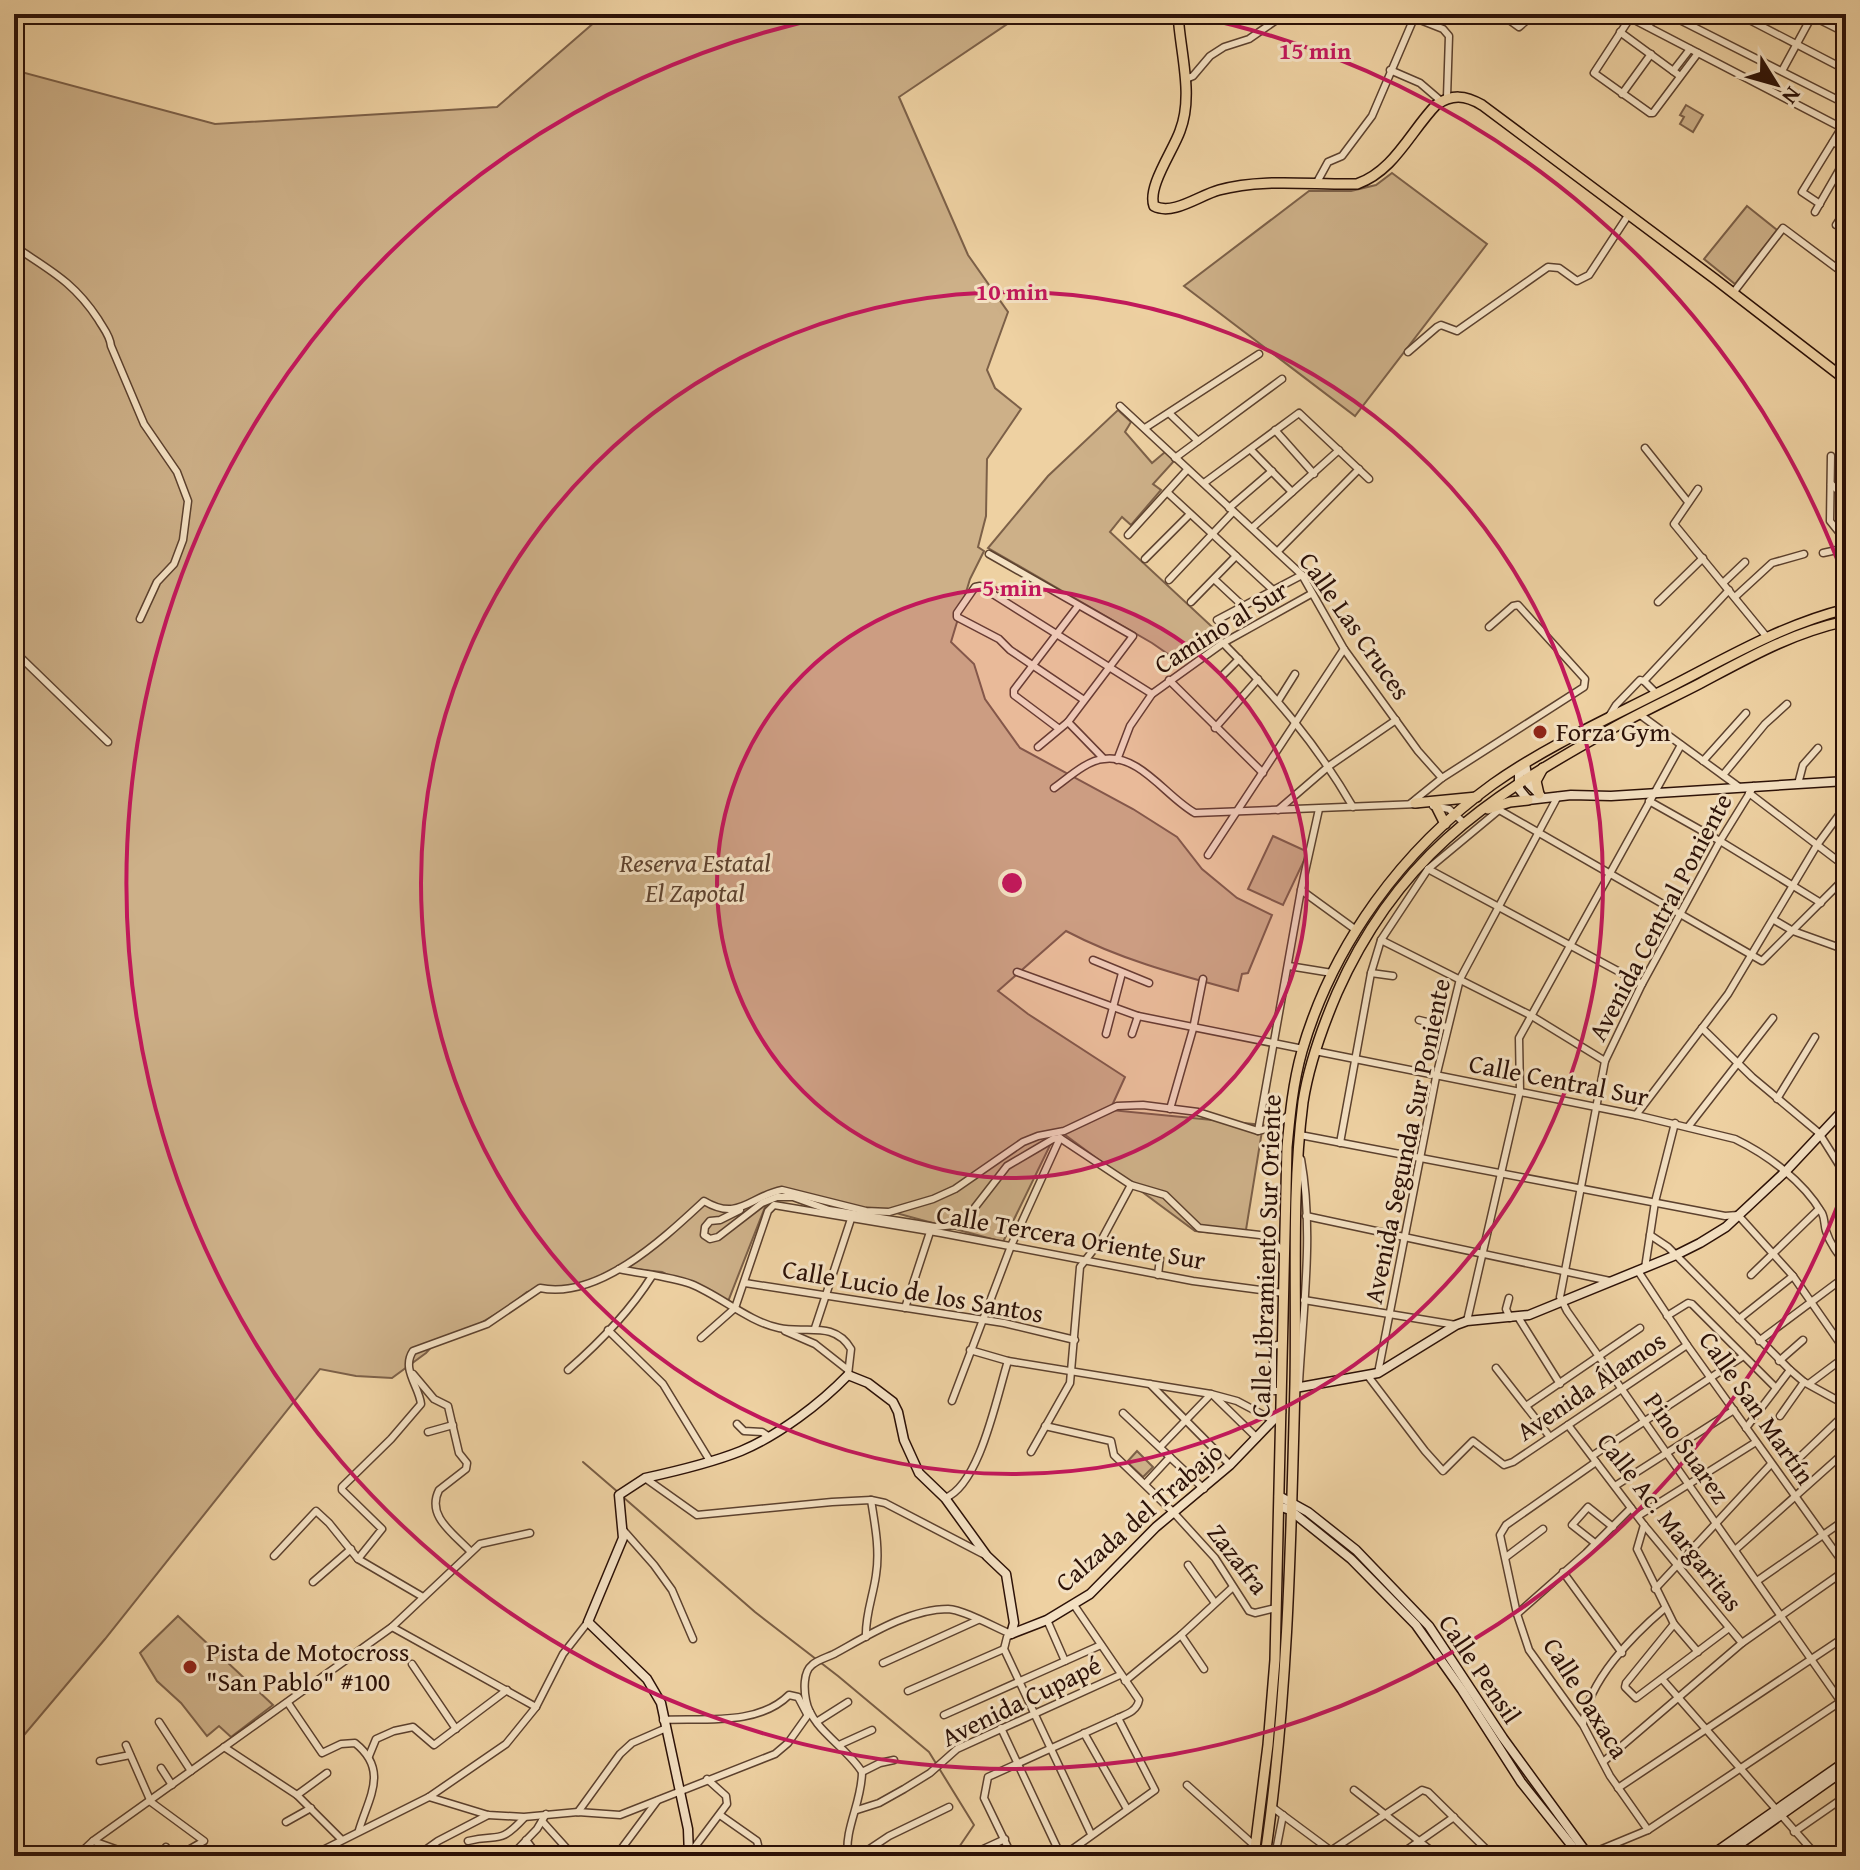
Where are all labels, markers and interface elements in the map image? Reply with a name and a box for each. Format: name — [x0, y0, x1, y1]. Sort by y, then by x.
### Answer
text: 15 min — [1279, 33, 1351, 68]
north arrow — [1736, 44, 1816, 124]
text: N — [1775, 81, 1809, 112]
text: 10 min — [976, 274, 1048, 309]
street label: Calle Las Cruces — [1290, 544, 1421, 708]
text: 5 min — [982, 570, 1042, 605]
street label: Camino al Sur — [1146, 570, 1295, 683]
place label: Forza Gym — [1556, 712, 1671, 751]
marker: Forza Gym — [1531, 723, 1549, 741]
street label: Avenida Central Poniente — [1578, 786, 1742, 1048]
park label: Reserva Estatal El Zapotal — [618, 843, 771, 912]
centre of rings — [998, 869, 1026, 897]
street label: Avenida Segunda Sur Poniente — [1353, 975, 1460, 1307]
street label: Calle Central Sur — [1466, 1043, 1653, 1116]
street label: Calle Libramiento Sur Oriente — [1240, 1093, 1291, 1418]
street label: Calle Tercera Oriente Sur — [934, 1194, 1209, 1279]
street label: Calle Lucio de los Santos — [780, 1248, 1047, 1333]
street label: Avenida Álamos — [1508, 1321, 1673, 1450]
street label: Calle San Martín — [1690, 1323, 1825, 1493]
street label: Pino Suarez — [1635, 1384, 1740, 1511]
street label: Calle Ac. Margaritas — [1588, 1424, 1753, 1619]
street label: Calzada del Trabajo — [1046, 1432, 1231, 1601]
street label: Zazafra — [1198, 1515, 1279, 1603]
street label: Calle Pensil — [1429, 1606, 1531, 1731]
street label: Calle Oaxaca — [1534, 1630, 1639, 1766]
place label: Pista de Motocross "San Pablo" #100 — [206, 1632, 409, 1701]
street label: Avenida Cupapé — [934, 1645, 1107, 1756]
marker: Pista de Motocross "San Pablo" #100 — [181, 1658, 199, 1676]

